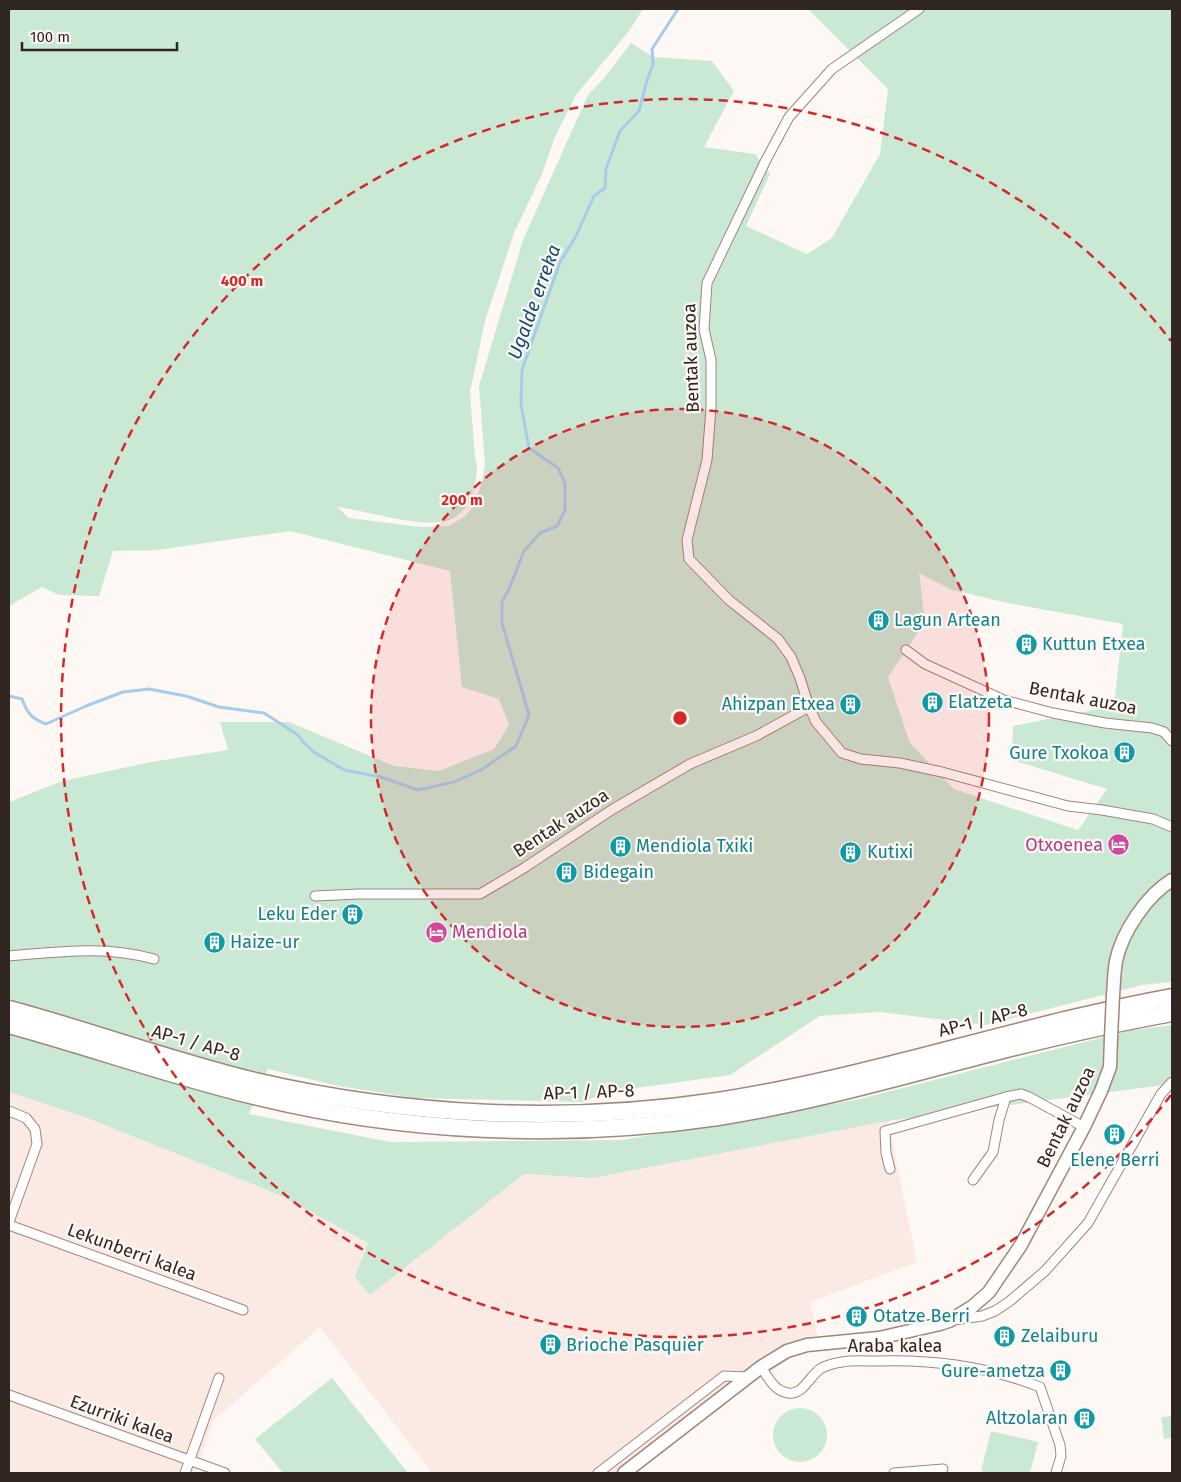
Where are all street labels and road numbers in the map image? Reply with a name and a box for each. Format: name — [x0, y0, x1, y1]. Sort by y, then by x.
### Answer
street label: Bentak auzoa — [678, 303, 704, 413]
street label: Bentak auzoa — [1027, 677, 1139, 719]
street label: Bentak auzoa — [509, 784, 613, 862]
street label: AP-1 / AP-8 — [936, 998, 1030, 1042]
street label: AP-1 / AP-8 — [149, 1020, 243, 1066]
street label: Bentak auzoa — [1032, 1063, 1100, 1171]
street label: AP-1 / AP-8 — [543, 1079, 635, 1105]
street label: Lekunberri kalea — [64, 1218, 200, 1286]
street label: Araba kalea — [848, 1335, 942, 1357]
street label: Ezurriki kalea — [67, 1390, 177, 1448]

